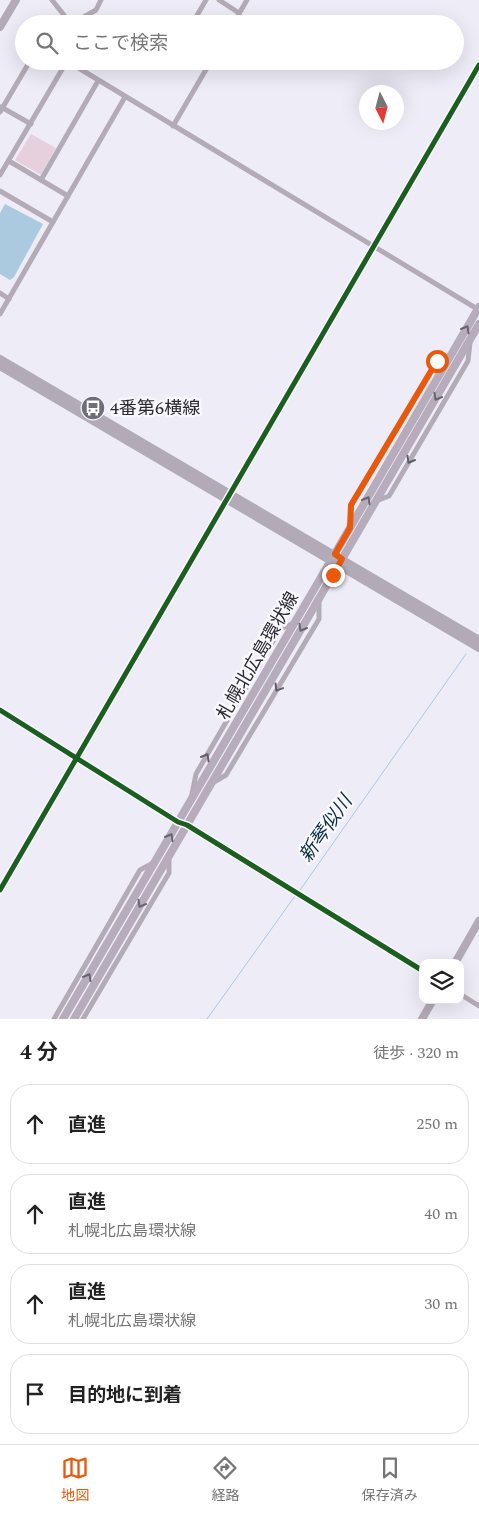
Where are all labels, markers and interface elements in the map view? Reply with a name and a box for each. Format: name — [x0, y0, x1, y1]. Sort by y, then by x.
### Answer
search box — [15, 15, 464, 70]
icon: search — [33, 29, 61, 57]
text: ここで検索 — [73, 29, 168, 58]
north arrow — [359, 85, 404, 130]
one-way arrow — [460, 326, 470, 335]
route start — [426, 350, 449, 373]
one-way arrow — [433, 391, 443, 400]
bus stop icon: 4番第6横線 — [80, 395, 106, 421]
place label: 4番第6横線 — [110, 395, 200, 422]
one-way arrow — [406, 454, 416, 463]
one-way arrow — [360, 496, 370, 505]
route end — [322, 564, 345, 587]
street label: 札幌北広島環状線 — [210, 587, 306, 725]
one-way arrow — [298, 622, 308, 631]
one-way arrow — [274, 682, 284, 691]
one-way arrow — [199, 753, 209, 762]
water label: 新琴似川 — [292, 788, 361, 868]
one-way arrow — [164, 833, 174, 842]
one-way arrow — [137, 899, 147, 908]
map controls — [419, 959, 464, 1004]
button: layers — [419, 959, 464, 1004]
one-way arrow — [82, 973, 92, 982]
text: 4 分 — [20, 1037, 58, 1069]
text: 徒歩 · 320 m — [373, 1041, 459, 1065]
icon: ahead — [21, 1110, 49, 1138]
text: 直進 — [68, 1111, 106, 1140]
text: 250 m — [416, 1112, 458, 1136]
text: 直進 — [68, 1188, 106, 1217]
icon: ahead — [21, 1200, 49, 1228]
text: 40 m — [424, 1202, 458, 1226]
text: 札幌北広島環状線 — [68, 1219, 196, 1243]
text: 直進 — [68, 1278, 106, 1307]
icon: ahead — [21, 1290, 49, 1318]
text: 30 m — [424, 1292, 458, 1316]
text: 札幌北広島環状線 — [68, 1309, 196, 1333]
icon: arrive — [21, 1380, 49, 1408]
text: 目的地に到着 — [68, 1381, 182, 1410]
tab: 地図 — [61, 1454, 89, 1506]
tab: 経路 — [211, 1454, 239, 1506]
tab: 保存済み — [362, 1454, 418, 1506]

